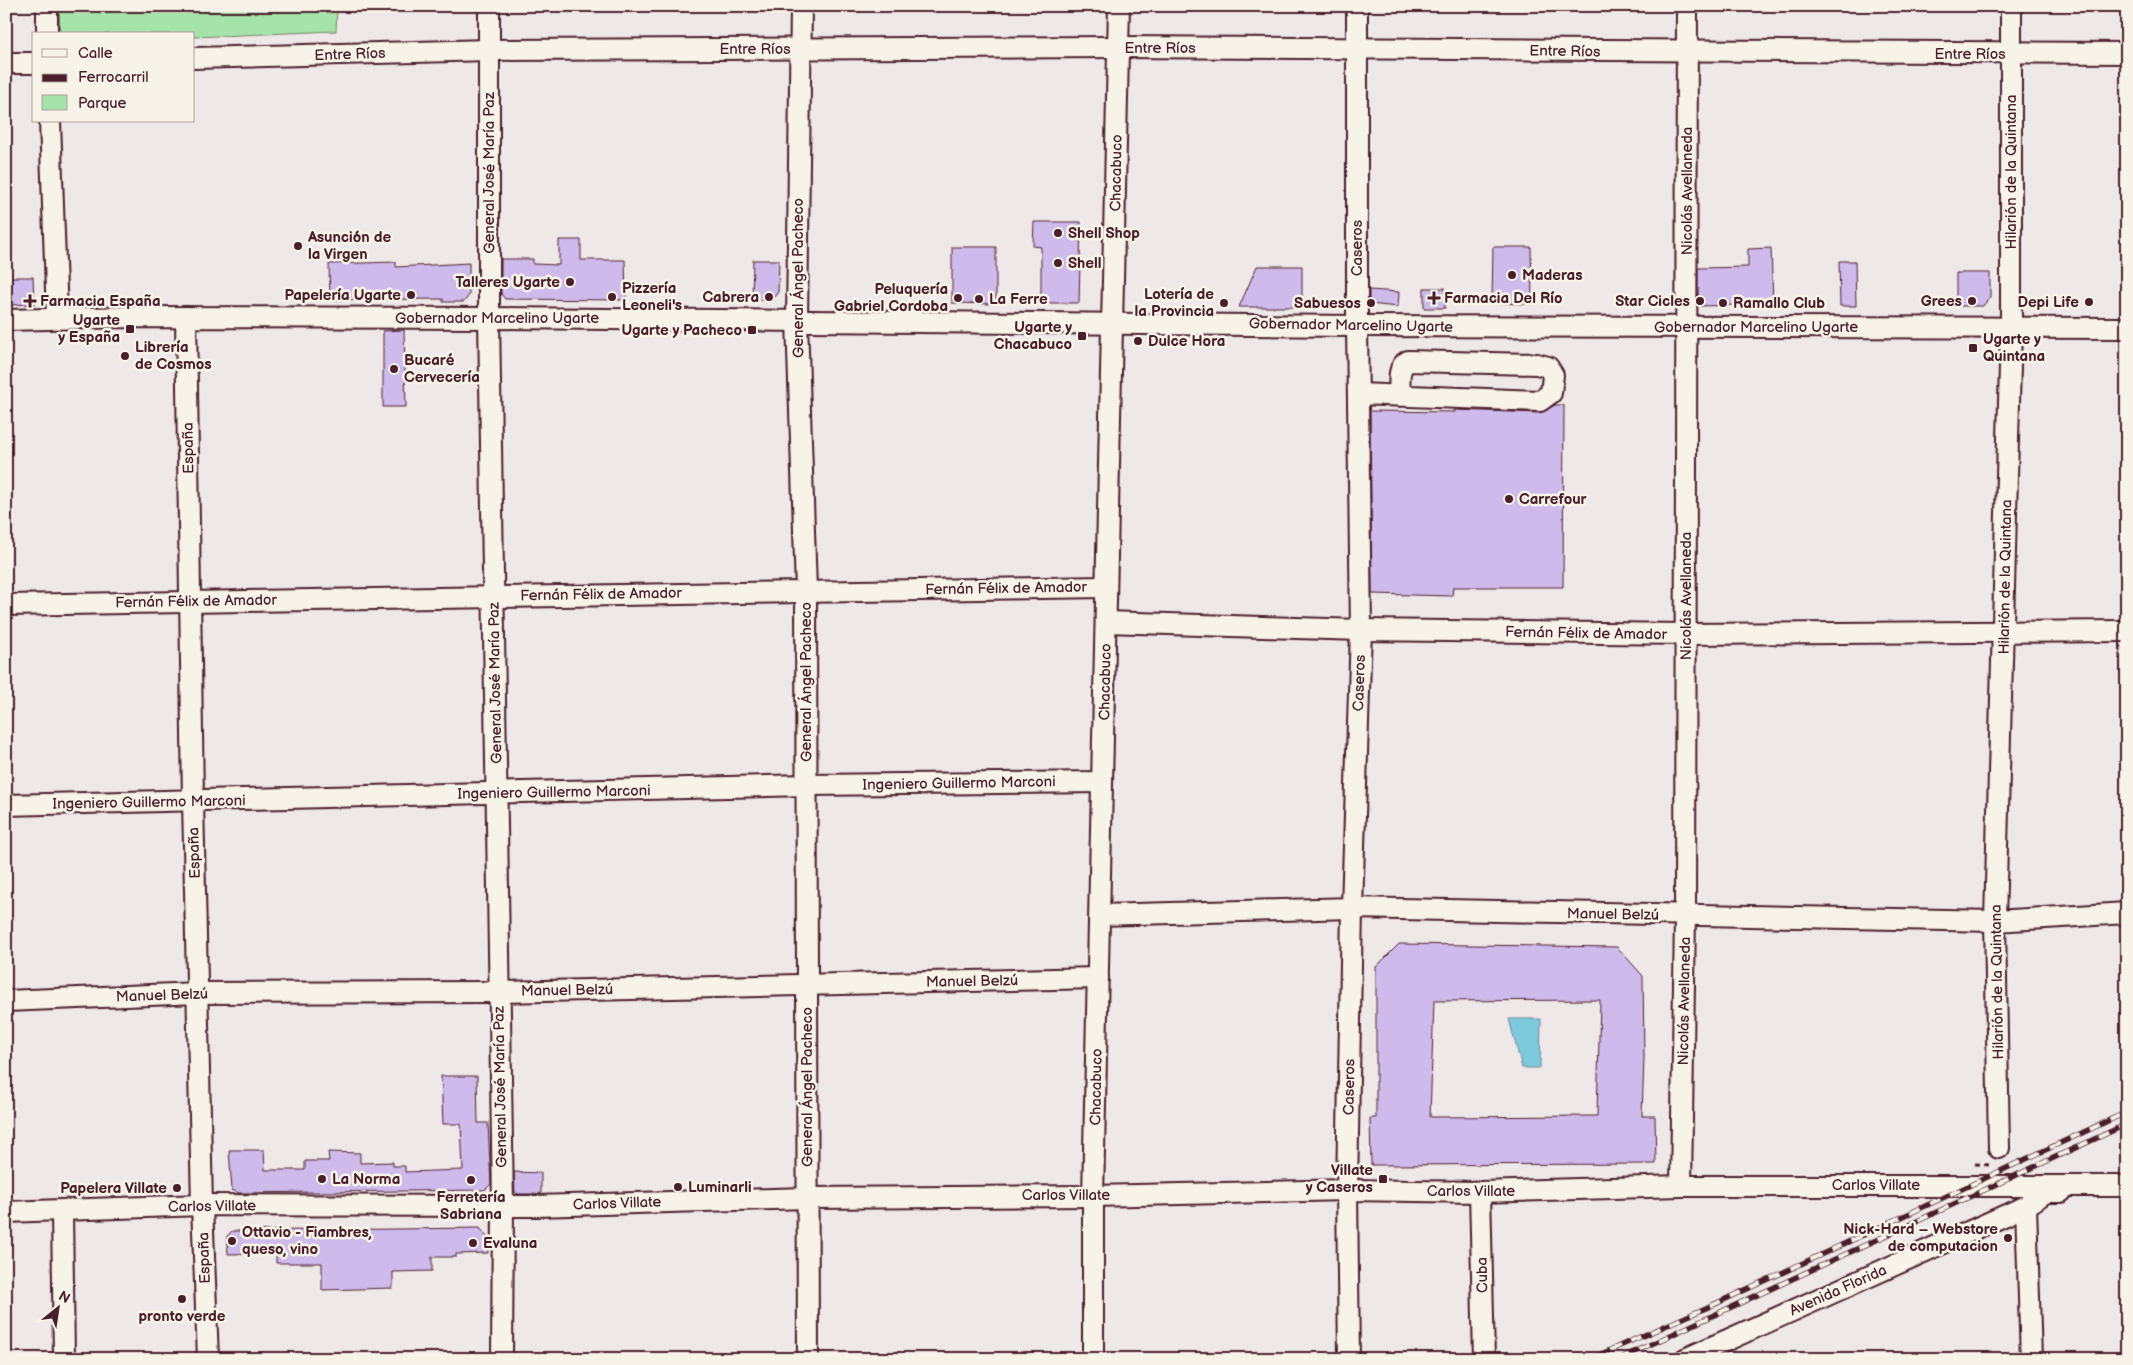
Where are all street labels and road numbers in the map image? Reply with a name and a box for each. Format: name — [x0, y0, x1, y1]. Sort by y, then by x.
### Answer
street label: Entre Ríos — [1124, 39, 1196, 58]
street label: Entre Ríos — [719, 40, 791, 59]
street label: Entre Ríos — [1529, 41, 1601, 62]
street label: Entre Ríos — [314, 44, 386, 65]
street label: Entre Ríos — [1934, 45, 2006, 64]
street label: General José María Paz — [480, 91, 499, 254]
street label: Hilarión de la Quintana — [2002, 94, 2021, 250]
street label: Nicolás Avellaneda — [1678, 127, 1697, 255]
street label: Chacabuco — [1106, 134, 1127, 212]
street label: General Ángel Pacheco — [789, 198, 808, 358]
street label: Caseros — [1348, 219, 1367, 276]
street label: Gobernador Marcelino Ugarte — [395, 309, 599, 328]
street label: Gobernador Marcelino Ugarte — [1249, 314, 1453, 337]
street label: Gobernador Marcelino Ugarte — [1654, 318, 1858, 337]
street label: España — [179, 422, 198, 474]
street label: Hilarión de la Quintana — [1995, 499, 2016, 655]
street label: Nicolás Avellaneda — [1677, 532, 1696, 660]
street label: Fernán Félix de Amador — [925, 578, 1088, 599]
street label: Fernán Félix de Amador — [520, 584, 683, 605]
street label: Fernán Félix de Amador — [115, 591, 278, 612]
street label: General José María Paz — [485, 601, 506, 764]
street label: General Ángel Pacheco — [797, 602, 816, 762]
street label: Fernán Félix de Amador — [1505, 623, 1668, 644]
street label: Chacabuco — [1095, 643, 1116, 721]
street label: Caseros — [1349, 654, 1370, 712]
street label: Ingeniero Guillermo Marconi — [862, 772, 1056, 795]
street label: Ingeniero Guillermo Marconi — [457, 781, 651, 804]
street label: Ingeniero Guillermo Marconi — [52, 791, 246, 814]
street label: España — [184, 827, 205, 879]
street label: Manuel Belzú — [1567, 904, 1659, 925]
street label: Hilarión de la Quintana — [1987, 904, 2008, 1060]
street label: Nicolás Avellaneda — [1674, 936, 1695, 1066]
street label: Manuel Belzú — [926, 971, 1018, 992]
street label: Manuel Belzú — [521, 980, 613, 1001]
street label: Manuel Belzú — [116, 984, 209, 1007]
street label: General José María Paz — [490, 1005, 511, 1168]
street label: General Ángel Pacheco — [798, 1007, 817, 1167]
street label: Chacabuco — [1086, 1048, 1107, 1126]
street label: Caseros — [1340, 1058, 1360, 1115]
street label: Carlos Villate — [1832, 1176, 1920, 1195]
street label: Carlos Villate — [1427, 1182, 1515, 1201]
street label: Carlos Villate — [1022, 1186, 1110, 1205]
street label: Carlos Villate — [573, 1192, 662, 1215]
street label: Carlos Villate — [168, 1196, 256, 1217]
street label: España — [194, 1232, 215, 1284]
street label: Cuba — [1473, 1257, 1492, 1293]
street label: Avenida Florida — [1787, 1261, 1890, 1320]

